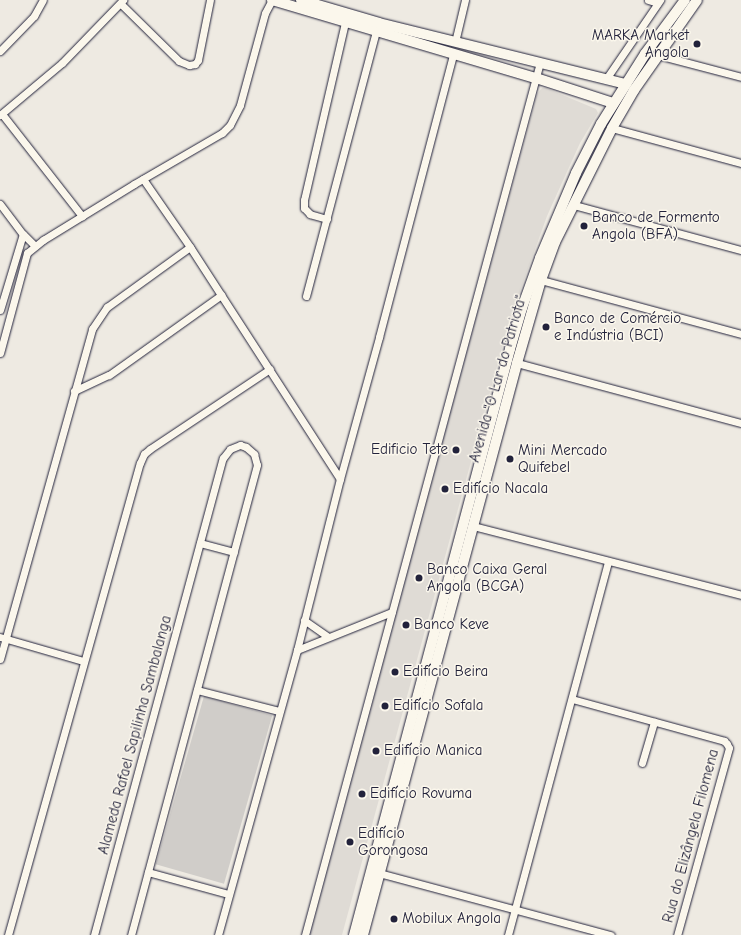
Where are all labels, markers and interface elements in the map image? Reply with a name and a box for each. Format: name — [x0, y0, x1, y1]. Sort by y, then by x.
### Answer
place label: MARKA Market Angola — [592, 26, 689, 61]
marker: MARKA Market Angola — [692, 39, 702, 49]
place label: Banco de Formento Angola (BFA) — [592, 208, 720, 243]
marker: Banco de Formento Angola (BFA) — [579, 221, 589, 231]
street label: Avenida "O Lar do Patriota" — [466, 293, 530, 465]
place label: Banco de Comércio e Indústria (BCI) — [554, 309, 681, 344]
marker: Banco de Comércio e Indústria (BCI) — [541, 322, 551, 332]
place label: Edificio Tete — [371, 441, 448, 459]
place label: Mini Mercado Quifebel — [518, 441, 607, 476]
marker: Edificio Tete — [451, 445, 461, 455]
marker: Mini Mercado Quifebel — [505, 454, 515, 464]
place label: Edifício Nacala — [453, 480, 548, 498]
marker: Edifício Nacala — [440, 484, 450, 494]
place label: Banco Caixa Geral Angola (BCGA) — [427, 560, 547, 595]
marker: Banco Caixa Geral Angola (BCGA) — [414, 573, 424, 583]
street label: Alameda Rafael Sapilinha Sambalanga — [94, 614, 176, 856]
place label: Banco Keve — [414, 616, 489, 634]
marker: Banco Keve — [401, 620, 411, 630]
place label: Edifício Beira — [403, 663, 488, 681]
marker: Edifício Beira — [390, 667, 400, 677]
place label: Edifício Sofala — [393, 697, 483, 715]
marker: Edifício Sofala — [380, 701, 390, 711]
place label: Edifício Manica — [384, 742, 483, 760]
marker: Edifício Manica — [371, 746, 381, 756]
street label: Rua do Elizângela Filomena — [659, 747, 723, 925]
place label: Edifício Rovuma — [370, 785, 472, 803]
marker: Edifício Rovuma — [357, 789, 367, 799]
place label: Edifício Gorongosa — [358, 824, 428, 859]
marker: Edifício Gorongosa — [345, 837, 355, 847]
place label: Mobilux Angola — [402, 910, 501, 928]
marker: Mobilux Angola — [389, 914, 399, 924]

